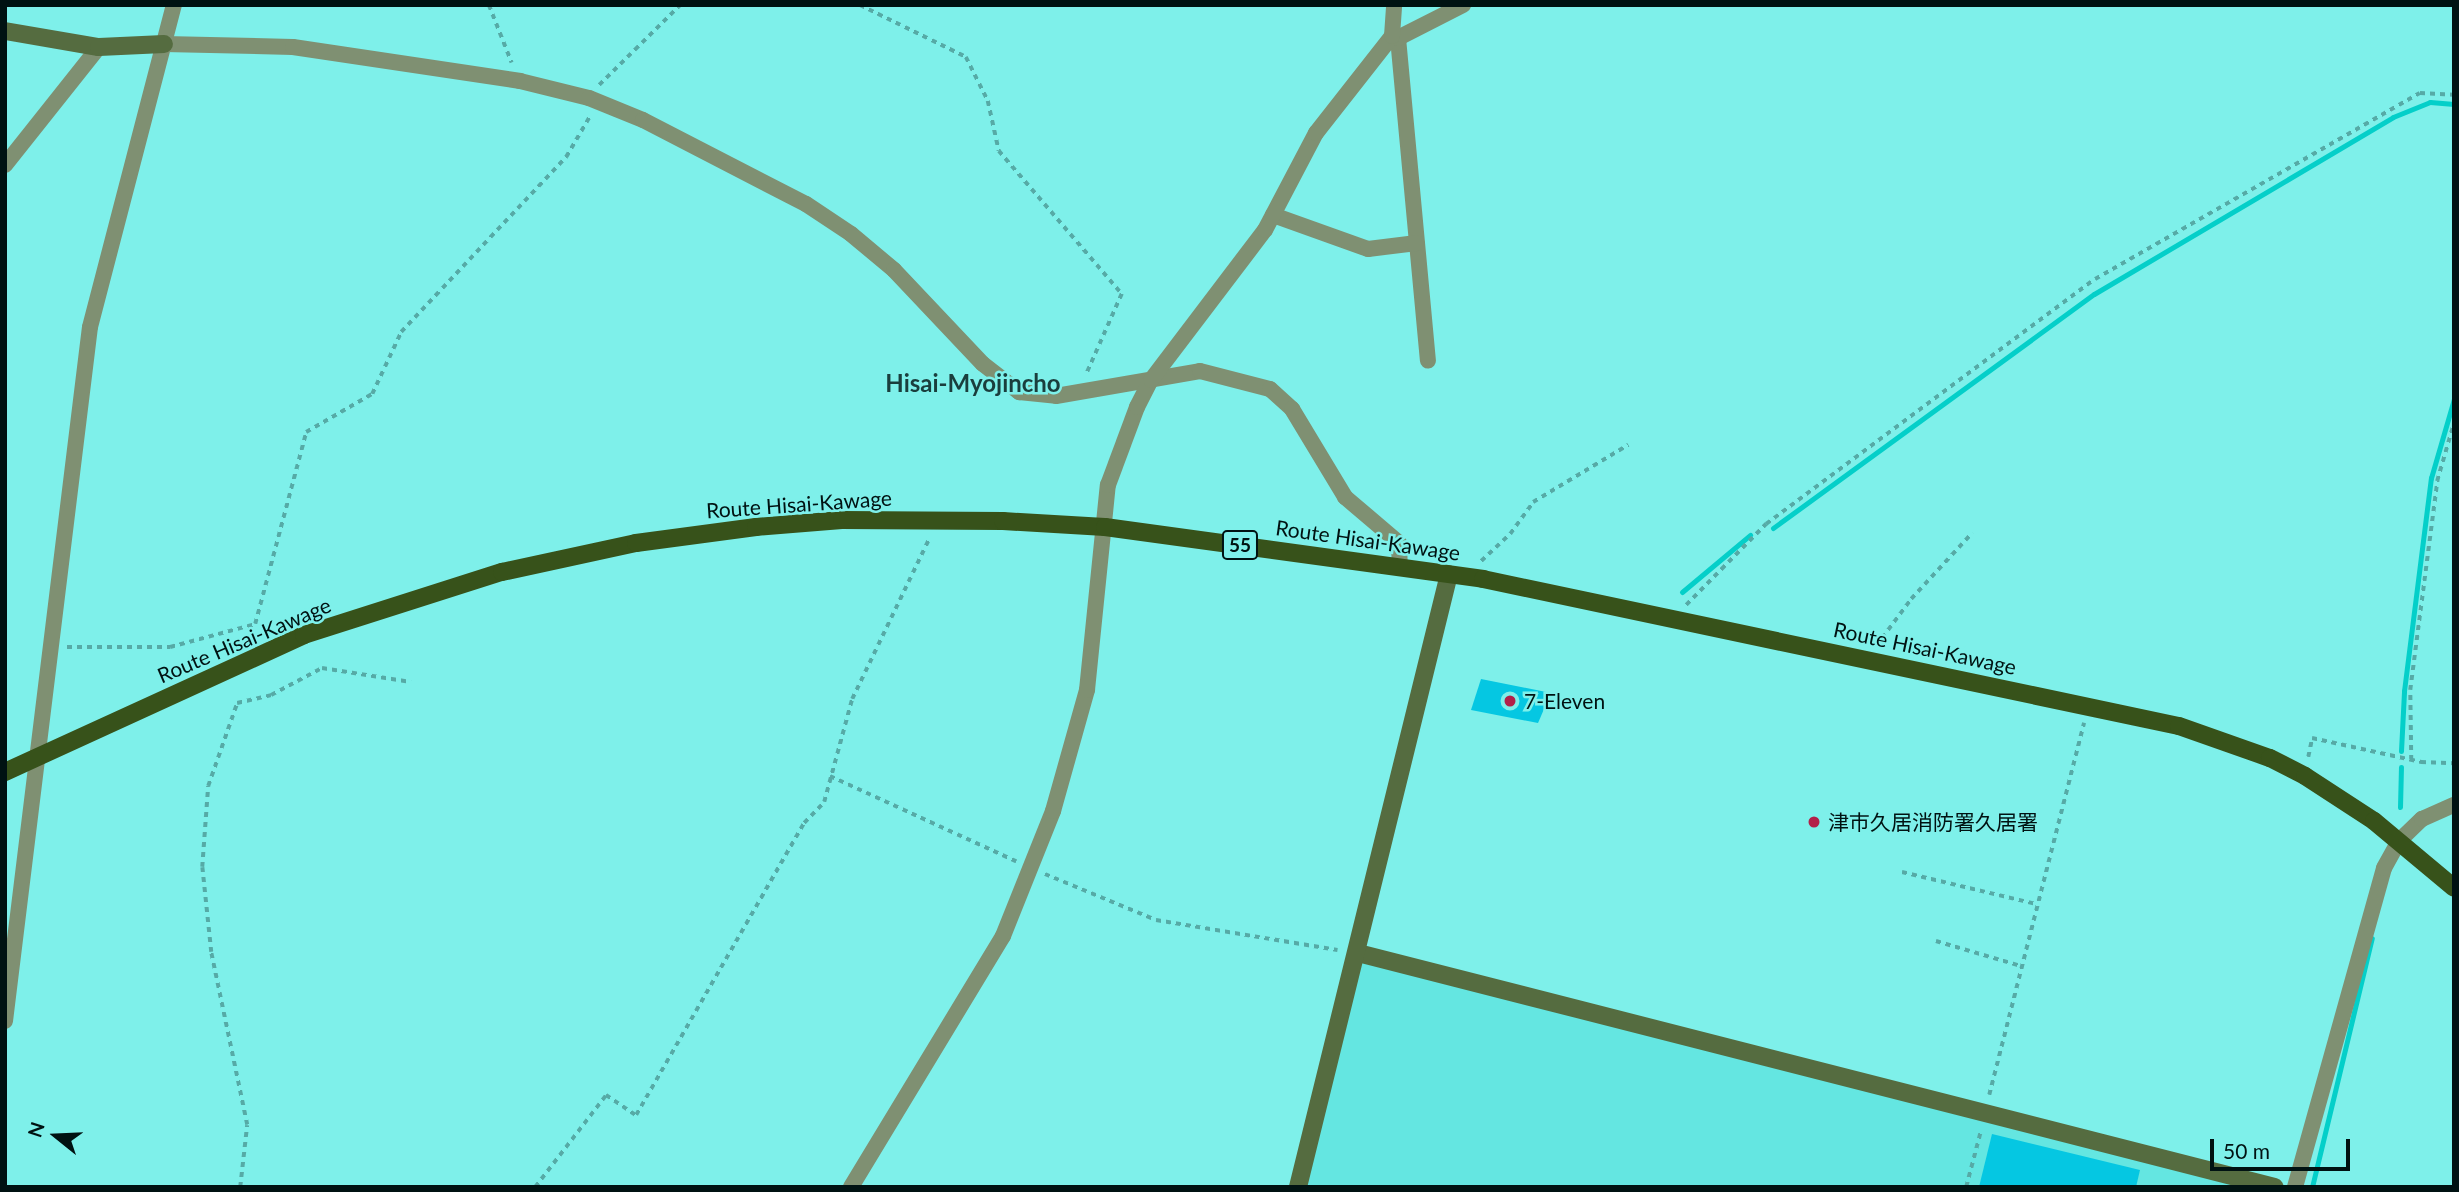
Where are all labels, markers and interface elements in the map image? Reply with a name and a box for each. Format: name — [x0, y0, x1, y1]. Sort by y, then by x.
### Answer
district label: Hisai-Myojincho — [885, 369, 1061, 397]
street label: Route Hisai-Kawage — [705, 485, 893, 523]
street label: Route Hisai-Kawage — [1274, 515, 1462, 565]
road number: 55 — [1221, 530, 1259, 560]
street label: Route Hisai-Kawage — [153, 592, 335, 688]
street label: Route Hisai-Kawage — [1831, 616, 2019, 680]
place label: 7-Eleven — [1524, 688, 1605, 714]
marker: 7-Eleven — [1502, 693, 1518, 709]
place label: 津市久居消防署久居署 — [1828, 809, 2038, 835]
marker: 津市久居消防署久居署 — [1806, 814, 1822, 830]
north arrow — [21, 1101, 91, 1171]
text: N — [22, 1119, 49, 1140]
scale bar — [2214, 1126, 2354, 1170]
text: 50 m — [2223, 1138, 2270, 1163]

